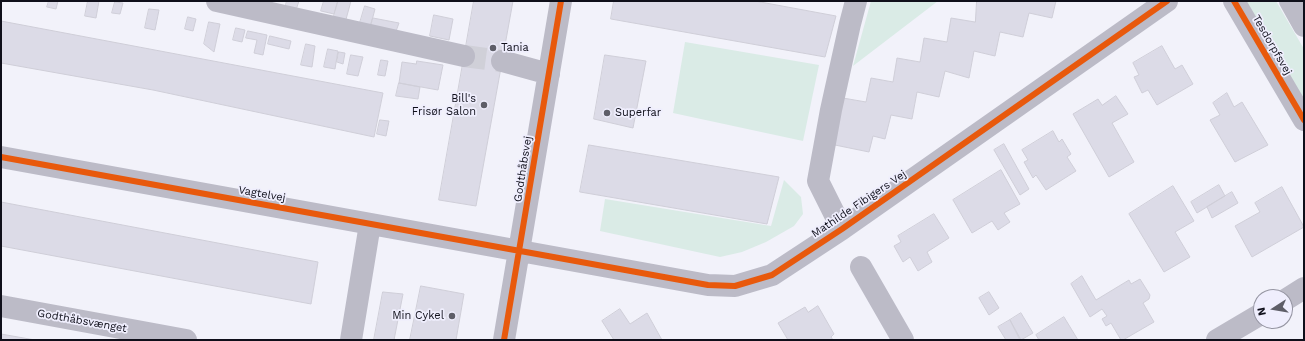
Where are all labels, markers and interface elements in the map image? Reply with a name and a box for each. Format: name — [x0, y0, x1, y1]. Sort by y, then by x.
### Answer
street label: Tesdorpfsvej — [1249, 13, 1295, 77]
place label: Tania — [501, 41, 529, 55]
marker: Tania — [488, 43, 498, 53]
place label: Bill's Frisør Salon — [412, 92, 476, 118]
marker: Bill's Frisør Salon — [479, 100, 489, 110]
place label: Superfar — [615, 106, 661, 120]
marker: Superfar — [602, 108, 612, 118]
street label: Godthåbsvej — [511, 135, 535, 203]
street label: Mathilde Fibigers Vej — [809, 167, 909, 241]
street label: Vagtelvej — [237, 183, 287, 205]
north arrow — [1253, 289, 1293, 329]
text: N — [1255, 306, 1269, 317]
street label: Godthåbsvænget — [36, 307, 128, 335]
place label: Min Cykel — [392, 309, 444, 323]
marker: Min Cykel — [447, 311, 457, 321]

